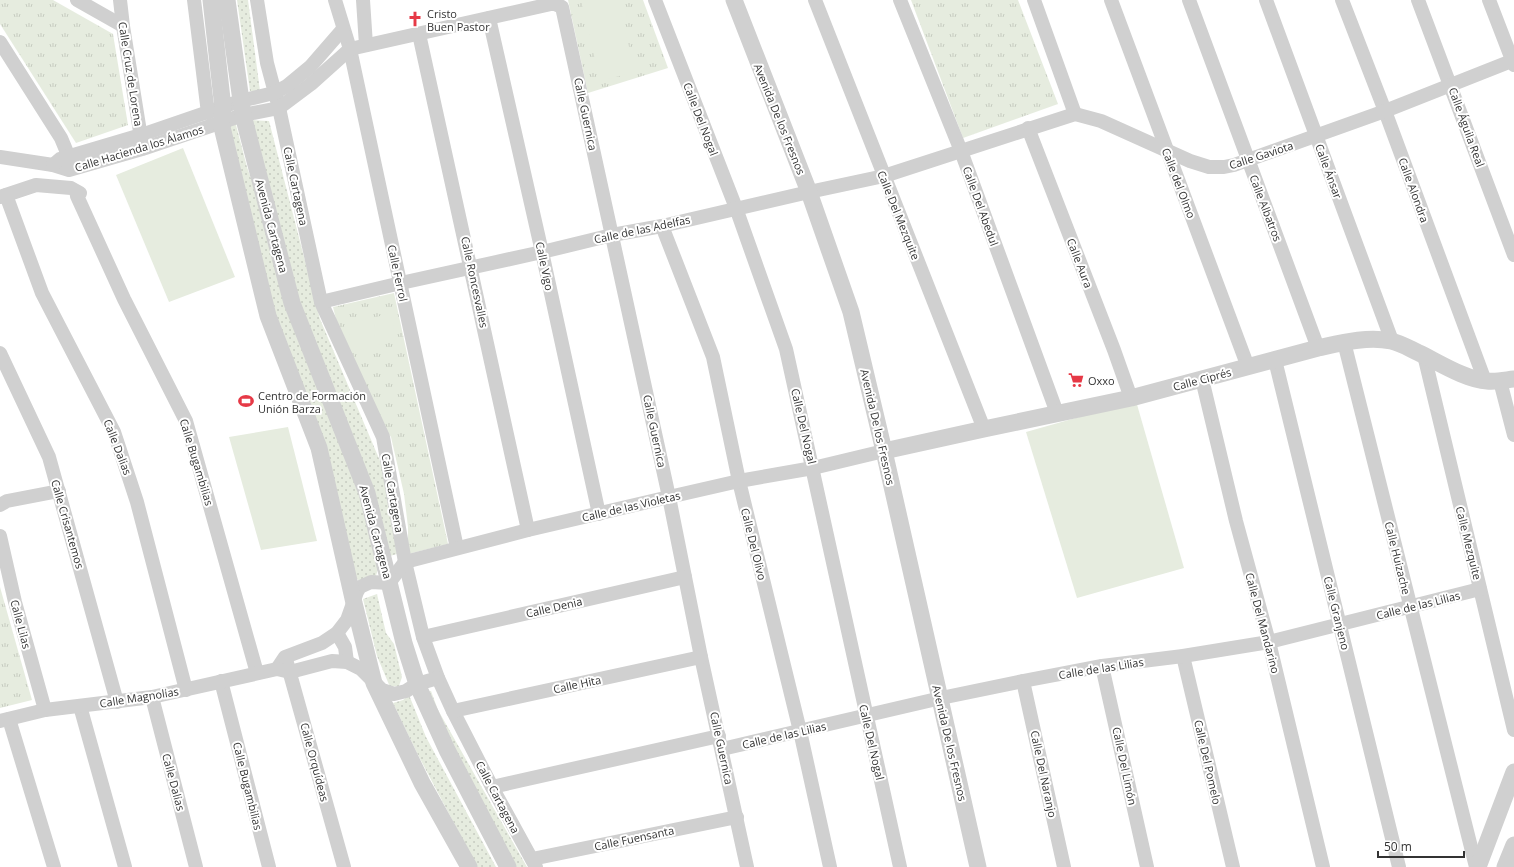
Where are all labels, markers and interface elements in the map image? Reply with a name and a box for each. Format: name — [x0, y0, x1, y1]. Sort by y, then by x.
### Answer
place label: Cristo Buen Pastor — [427, 6, 490, 34]
church icon: Cristo Buen Pastor — [406, 10, 424, 28]
street label: Calle Cruz de Lorena — [115, 21, 147, 127]
street label: Avenida De los Fresnos — [751, 61, 809, 177]
street label: Calle Guernica — [571, 76, 601, 152]
street label: Calle Del Nogal — [680, 80, 722, 158]
street label: Calle Águila Real — [1446, 85, 1488, 169]
street label: Calle Hacienda los Álamos — [73, 121, 205, 175]
street label: Calle Gaviota — [1227, 138, 1295, 172]
street label: Calle Ánsar — [1312, 142, 1346, 201]
street label: Calle Cartagena — [280, 145, 312, 227]
street label: Calle del Olmo — [1159, 146, 1199, 221]
street label: Calle Alondra — [1395, 155, 1433, 225]
street label: Calle Del Abedul — [960, 164, 1002, 248]
street label: Calle Del Mezquite — [874, 168, 924, 262]
street label: Calle Albatros — [1246, 172, 1286, 244]
street label: Avenida Cartagena — [252, 177, 292, 275]
street label: Calle de las Adelfas — [592, 211, 692, 247]
street label: Calle Roncesvalles — [458, 235, 492, 329]
street label: Calle Aura — [1064, 236, 1096, 290]
street label: Calle Vigo — [533, 240, 558, 292]
street label: Calle Ferrol — [385, 243, 411, 303]
street label: Calle Ciprés — [1171, 364, 1233, 394]
street label: Avenida De los Fresnos — [857, 368, 899, 486]
supermarket icon: Oxxo — [1067, 371, 1085, 389]
place label: Oxxo — [1088, 373, 1115, 388]
street label: Calle Del Nogal — [788, 387, 820, 465]
place label: Centro de Formación Unión Barza — [258, 388, 366, 416]
sports icon: Centro de Formación Unión Barza — [237, 392, 255, 410]
street label: Calle Guernica — [640, 393, 670, 469]
street label: Calle Dalias — [100, 417, 136, 477]
street label: Calle Bugambilias — [177, 417, 217, 507]
street label: Calle Cartagena — [379, 452, 407, 534]
street label: Calle Crisantemos — [48, 478, 88, 570]
street label: Avenida Cartagena — [356, 483, 396, 581]
street label: Calle de las Violetas — [580, 487, 682, 525]
street label: Calle Mezquite — [1453, 505, 1485, 581]
street label: Calle Del Olivo — [738, 506, 770, 582]
street label: Calle Huizache — [1382, 520, 1414, 596]
street label: Calle Del Mandarino — [1242, 571, 1284, 675]
street label: Calle Granjeno — [1321, 575, 1353, 652]
street label: Calle de las Lilias — [1375, 587, 1461, 623]
street label: Calle Denia — [524, 593, 584, 621]
street label: Calle Lilas — [7, 598, 35, 650]
street label: Calle de las Lilias — [1057, 654, 1145, 682]
street label: Calle Hita — [552, 672, 602, 696]
street label: Calle Magnolias — [98, 683, 180, 711]
street label: Avenida De los Fresnos — [929, 684, 971, 802]
street label: Calle Del Nogal — [856, 703, 888, 781]
street label: Calle Guernica — [707, 710, 737, 786]
street label: Calle de las Lilias — [741, 718, 827, 752]
street label: Calle Del Pomelo — [1191, 718, 1225, 806]
street label: Calle Orquídeas — [297, 721, 333, 803]
street label: Calle Del Limón — [1109, 726, 1141, 806]
street label: Calle Del Naranjo — [1027, 729, 1061, 819]
street label: Calle Bugambilias — [230, 740, 266, 832]
street label: Calle Dalias — [159, 752, 189, 812]
street label: Calle Cartagena — [473, 758, 523, 836]
street label: Calle Fuensanta — [593, 822, 675, 854]
scale bar — [1378, 833, 1464, 859]
text: 50 m — [1384, 838, 1412, 855]

